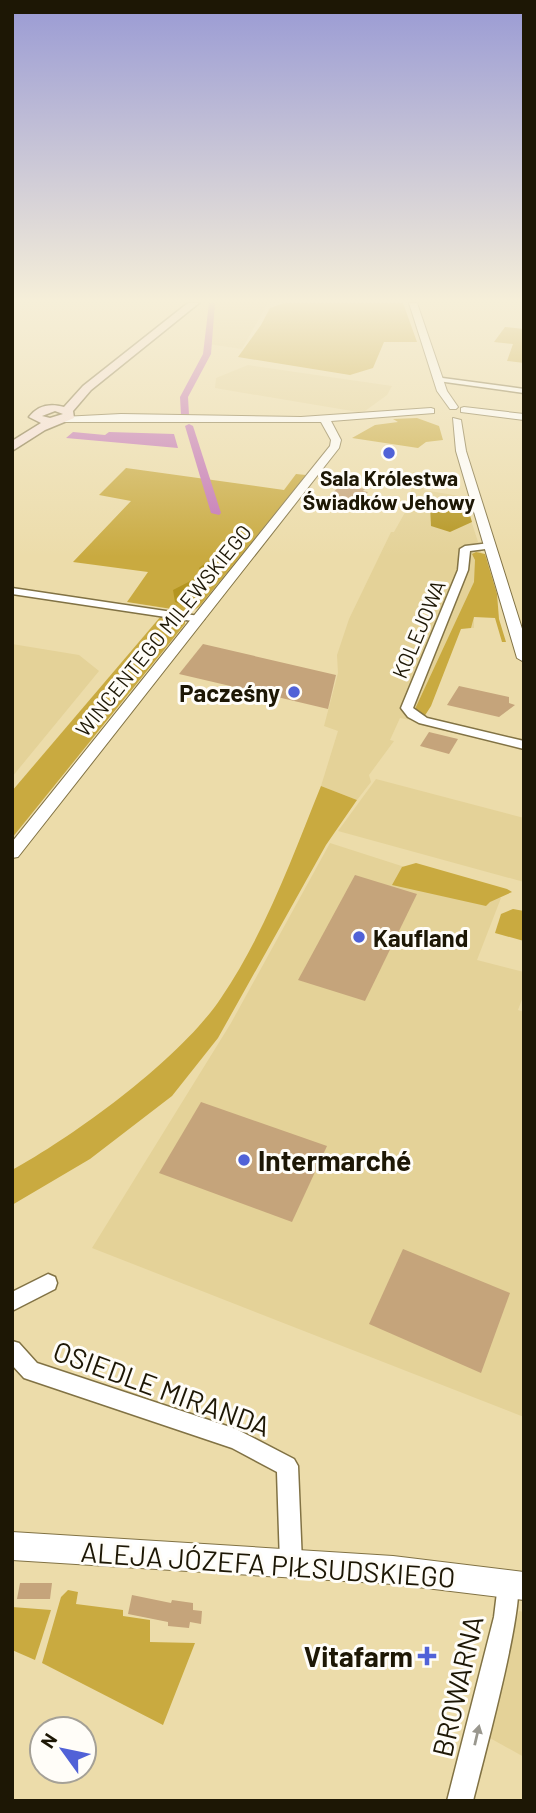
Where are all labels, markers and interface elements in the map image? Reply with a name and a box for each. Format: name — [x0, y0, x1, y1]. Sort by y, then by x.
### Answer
marker: Sala Królestwa Świadków Jehowy — [381, 445, 397, 461]
place label: Sala Królestwa Świadków Jehowy — [303, 465, 476, 514]
street label: WINCENTEGO MILEWSKIEGO — [70, 519, 256, 741]
street label: KOLEJOWA — [386, 576, 450, 682]
place label: Pacześny — [179, 678, 280, 707]
marker: Pacześny — [286, 684, 302, 700]
place label: Kaufland — [373, 923, 468, 952]
marker: Kaufland — [351, 929, 367, 945]
place label: Intermarché — [258, 1143, 411, 1177]
marker: Intermarché — [236, 1152, 252, 1168]
street label: OSIEDLE MIRANDA — [49, 1333, 275, 1443]
street label: ALEJA JÓZEFA PIŁSUDSKIEGO — [79, 1534, 457, 1594]
street label: BROWARNA — [424, 1612, 490, 1760]
place label: Vitafarm — [304, 1639, 413, 1673]
marker: Vitafarm — [419, 1648, 435, 1664]
north arrow — [28, 1715, 98, 1785]
one-way arrow — [472, 1723, 483, 1745]
text: N — [35, 1729, 61, 1752]

